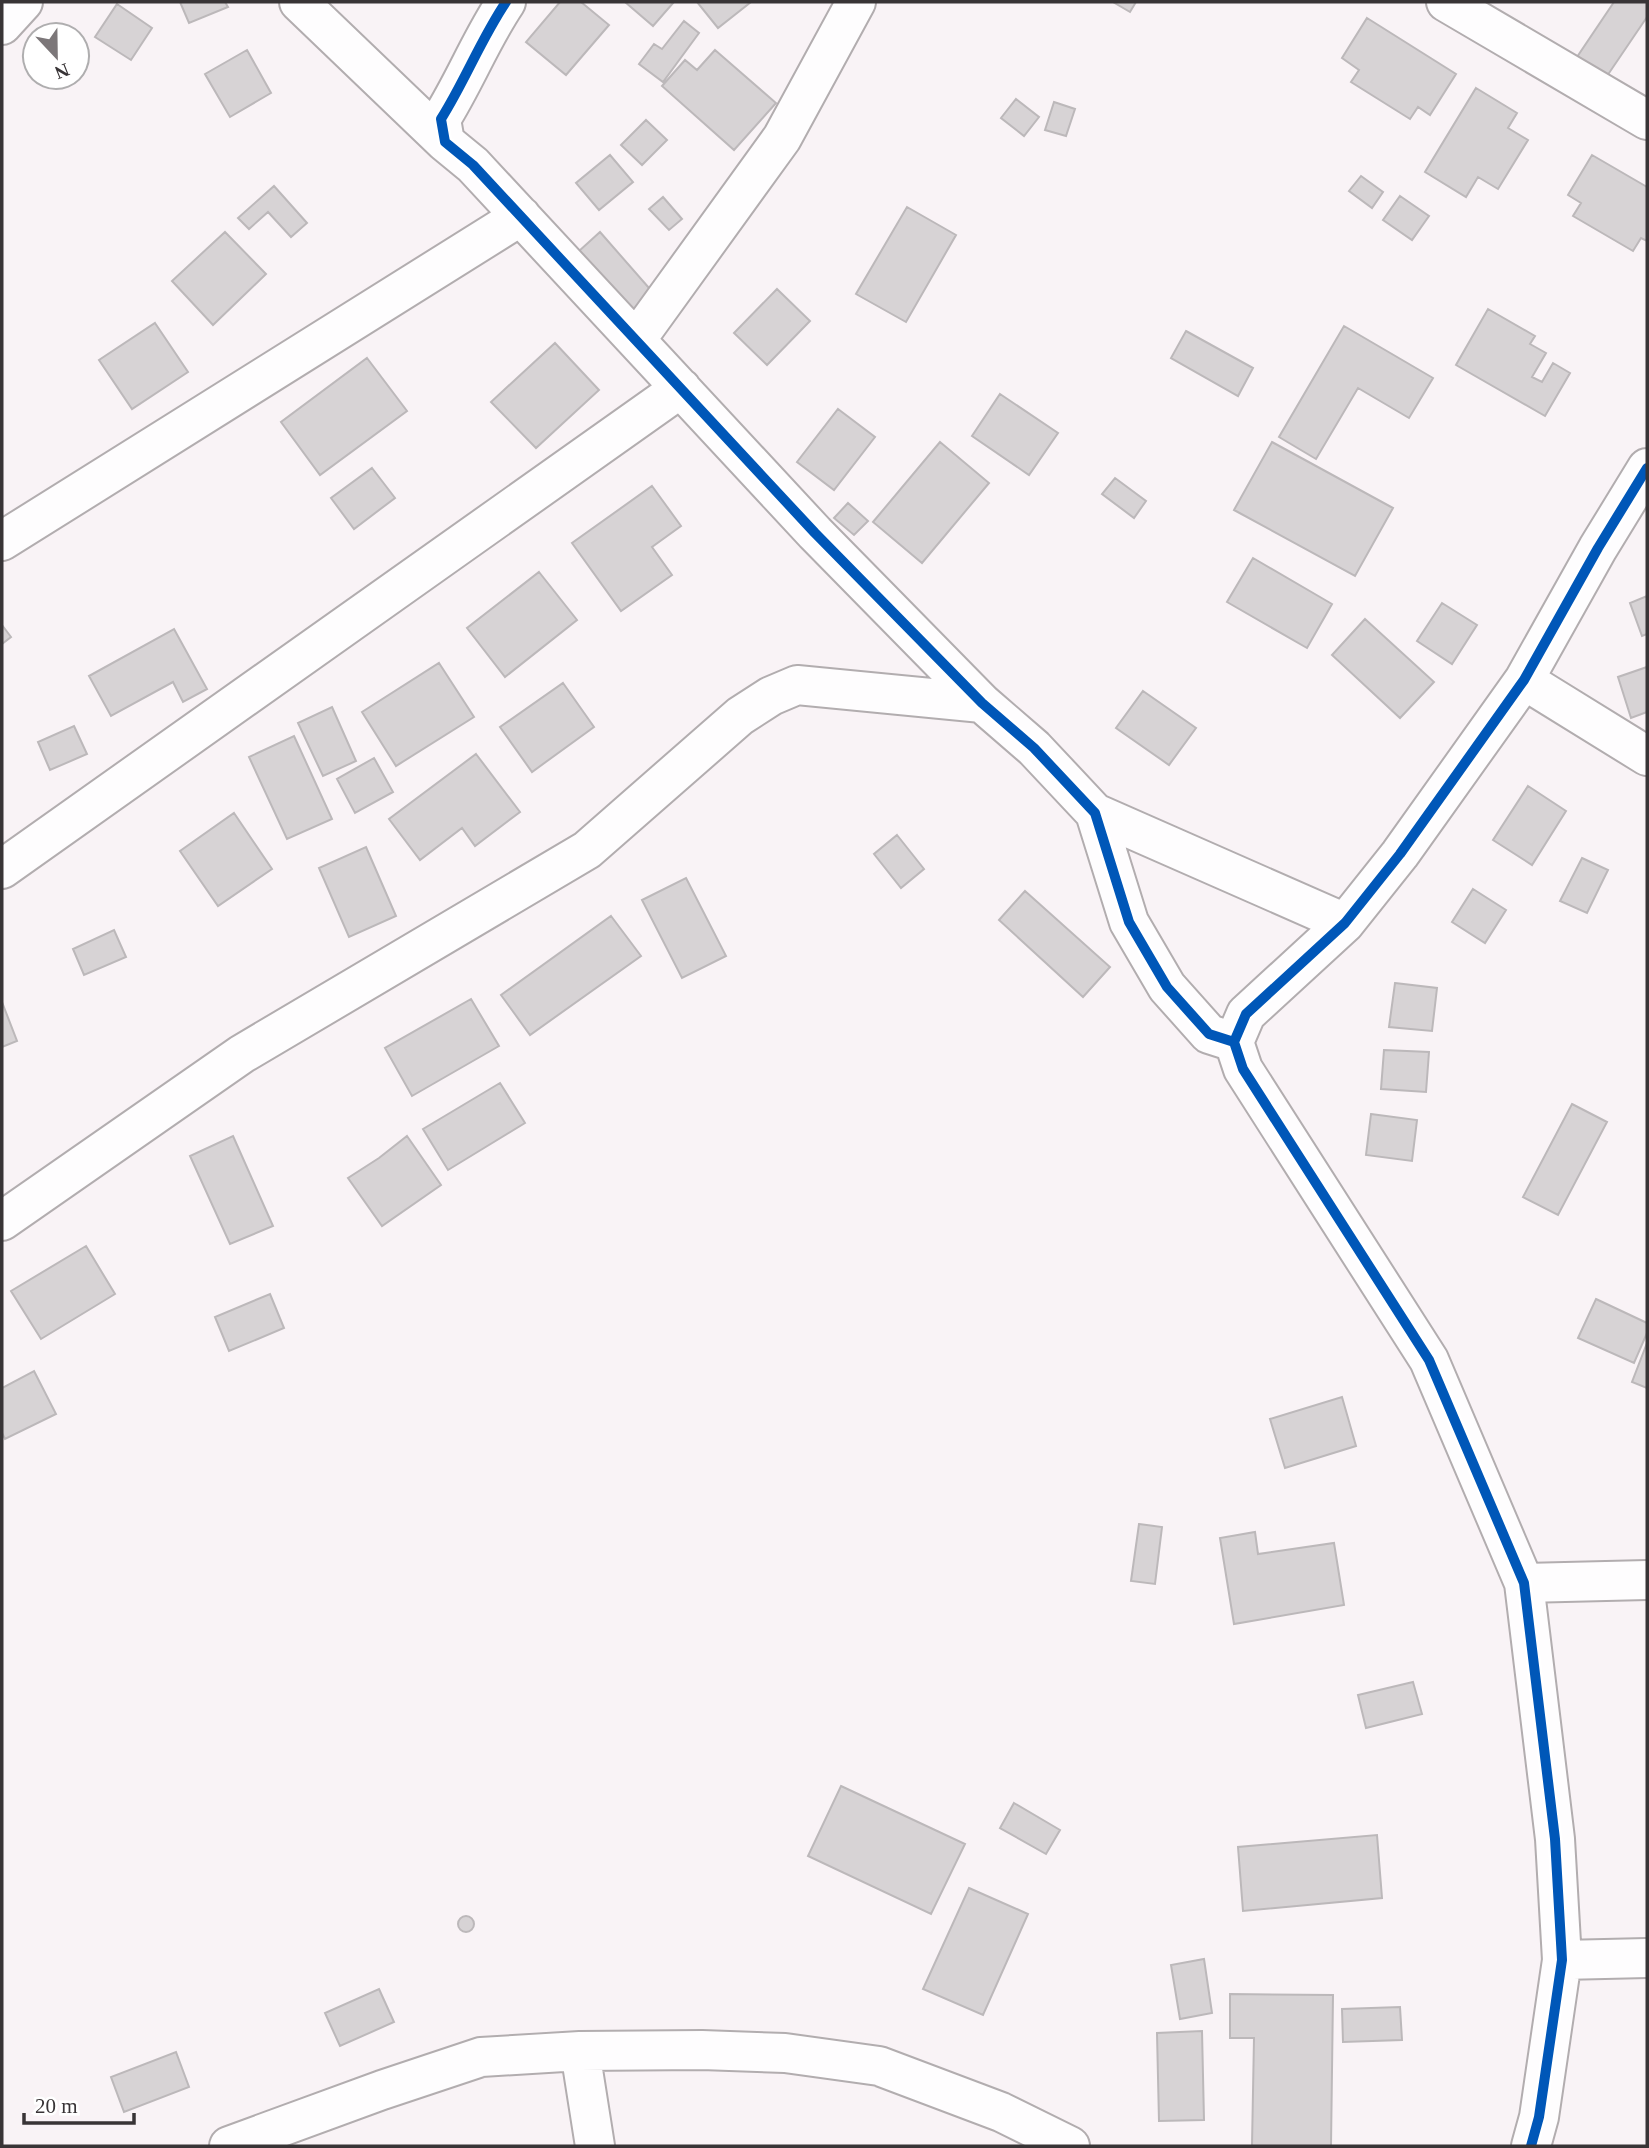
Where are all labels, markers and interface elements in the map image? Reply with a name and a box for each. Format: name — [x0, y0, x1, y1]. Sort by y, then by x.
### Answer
north arrow — [21, 21, 91, 91]
text: N — [52, 59, 72, 84]
scale bar — [24, 2082, 135, 2126]
text: 20 m — [35, 2094, 78, 2118]

